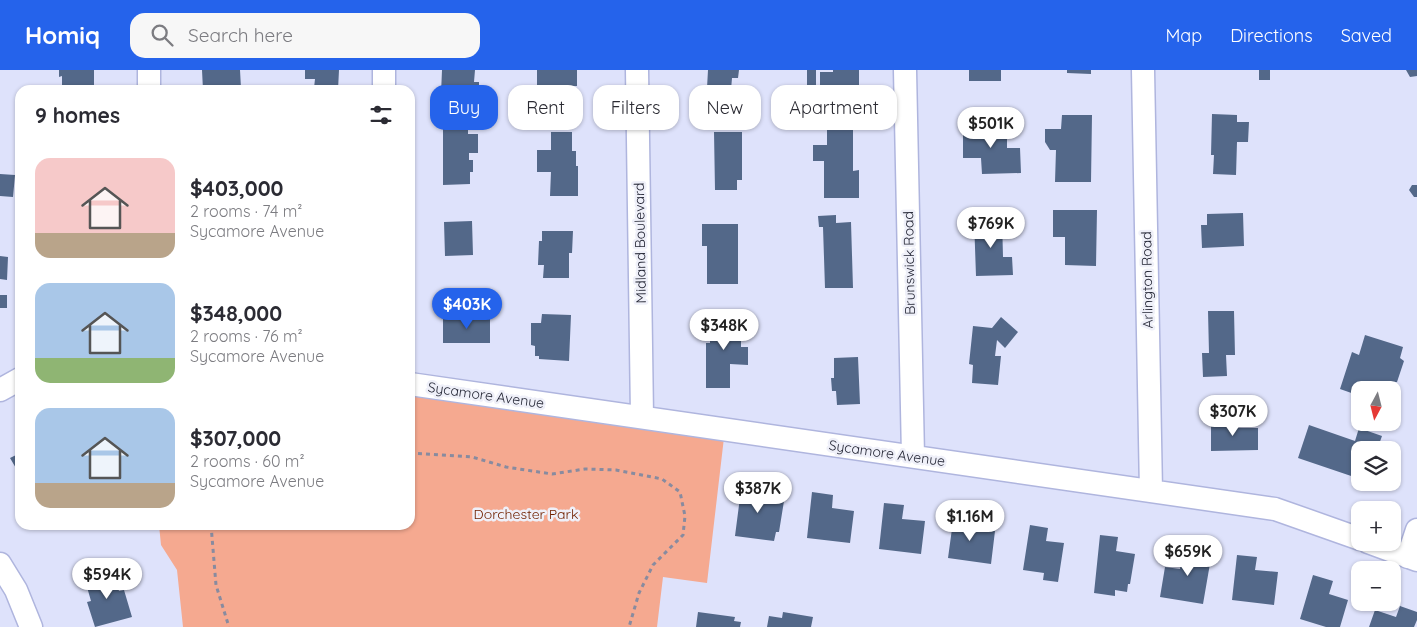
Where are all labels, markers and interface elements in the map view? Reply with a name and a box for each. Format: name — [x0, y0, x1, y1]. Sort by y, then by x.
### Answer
search box — [130, 13, 480, 58]
text: Homiq — [25, 20, 100, 50]
icon: search — [148, 21, 176, 49]
text: Search here — [188, 23, 293, 47]
text: Map — [1165, 24, 1202, 47]
text: Directions — [1230, 24, 1313, 47]
text: Saved — [1341, 24, 1392, 47]
chip: Buy — [430, 85, 498, 130]
chip: Rent — [508, 85, 583, 130]
chip: Filters — [593, 85, 679, 130]
chip: New — [689, 85, 761, 130]
chip: Apartment — [771, 85, 897, 130]
icon: filters — [367, 101, 395, 129]
text: 9 homes — [35, 102, 120, 128]
pin: $501K — [956, 106, 1026, 149]
text: $501K — [968, 113, 1014, 133]
text: $403,000 — [190, 175, 284, 201]
icon: home — [75, 178, 135, 238]
street label: Midland Boulevard — [630, 182, 650, 304]
text: 2 rooms · 74 m² — [190, 201, 302, 221]
pin: $769K — [956, 206, 1026, 249]
street label: Brunswick Road — [899, 211, 919, 315]
text: $769K — [968, 213, 1014, 233]
text: Sycamore Avenue — [190, 221, 324, 241]
street label: Arlington Road — [1137, 231, 1157, 329]
pin: $403K — [432, 288, 502, 330]
text: $403K — [443, 294, 491, 314]
text: $348,000 — [190, 300, 282, 326]
icon: home — [75, 303, 135, 363]
pin: $348K — [689, 308, 759, 351]
text: $348K — [701, 315, 747, 335]
text: 2 rooms · 76 m² — [190, 326, 303, 346]
text: Sycamore Avenue — [190, 346, 324, 366]
street label: Sycamore Avenue — [427, 378, 545, 412]
north arrow — [1351, 381, 1401, 431]
map controls — [1351, 381, 1401, 611]
pin: $307K — [1198, 394, 1268, 437]
text: $307K — [1210, 401, 1256, 421]
text: $307,000 — [190, 425, 281, 451]
icon: home — [75, 428, 135, 488]
street label: Sycamore Avenue — [828, 436, 946, 470]
button: layers — [1351, 441, 1401, 491]
text: 2 rooms · 60 m² — [190, 451, 304, 471]
text: Sycamore Avenue — [190, 471, 324, 491]
pin: $387K — [723, 472, 793, 514]
text: $387K — [735, 478, 781, 498]
pin: $1.16M — [929, 500, 1011, 542]
button: + — [1351, 501, 1401, 551]
park label: Dorchester Park — [474, 505, 578, 523]
text: $1.16M — [946, 506, 994, 526]
pin: $659K — [1153, 534, 1223, 577]
text: $659K — [1164, 541, 1212, 561]
pin: $594K — [72, 558, 142, 600]
button: − — [1351, 561, 1401, 611]
text: $594K — [83, 564, 131, 584]

